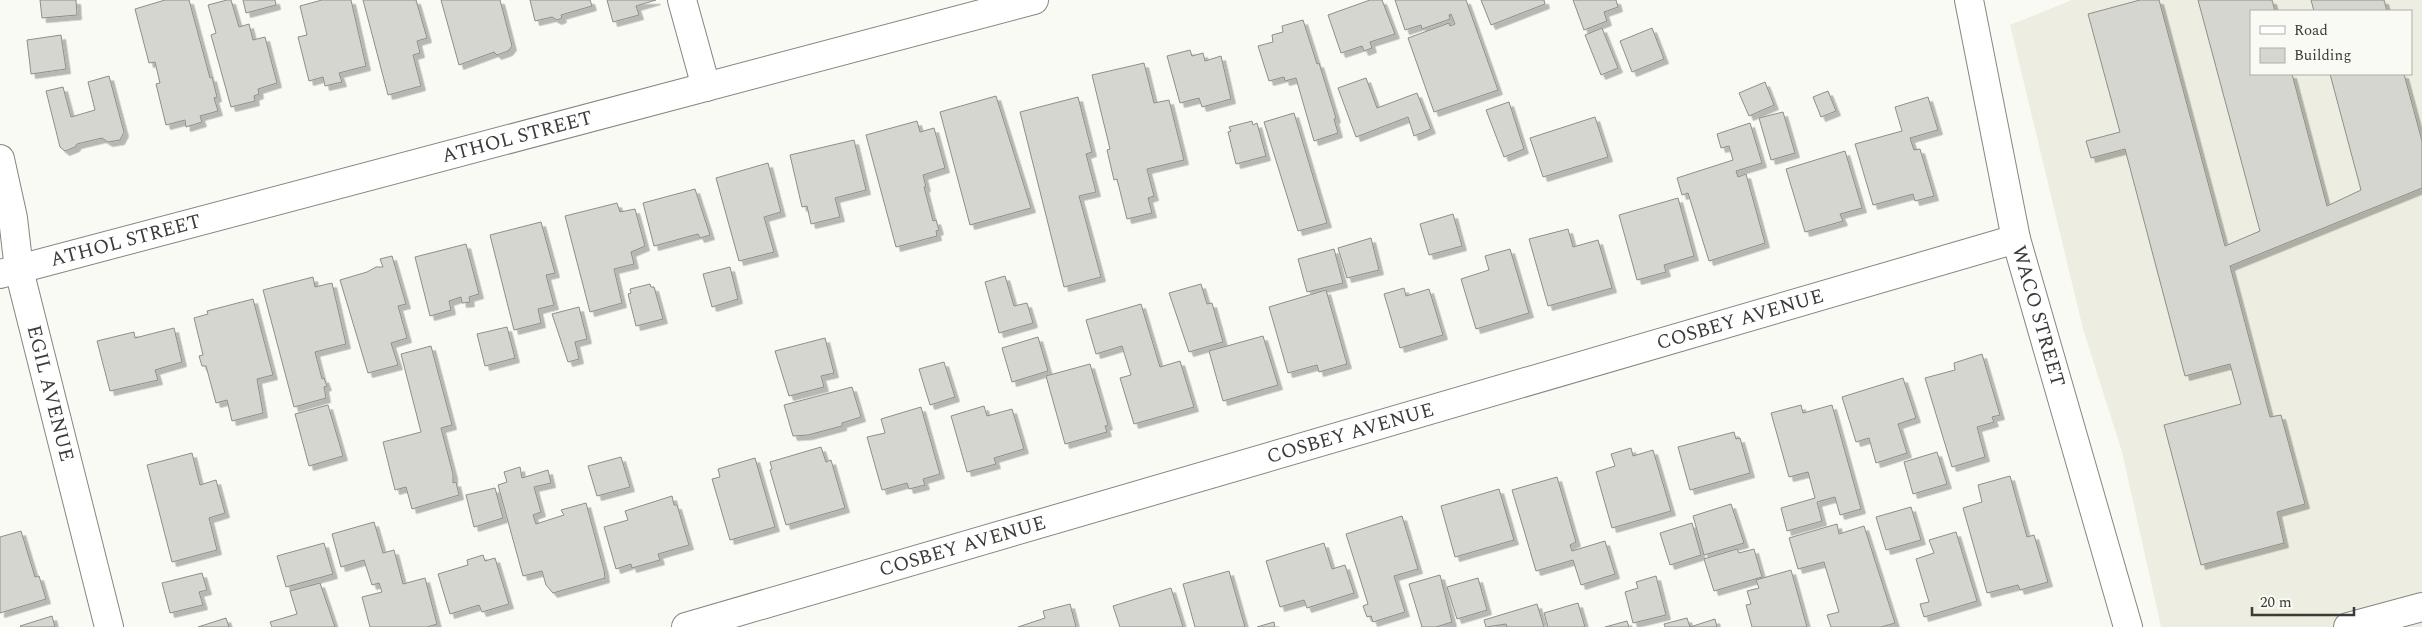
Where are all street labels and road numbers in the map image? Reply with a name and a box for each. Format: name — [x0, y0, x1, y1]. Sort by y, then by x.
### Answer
street label: ATHOL STREET — [438, 103, 596, 171]
street label: ATHOL STREET — [47, 206, 204, 275]
street label: WACO STREET — [2004, 242, 2073, 390]
street label: COSBEY AVENUE — [1653, 281, 1827, 358]
street label: EGIL AVENUE — [18, 322, 82, 465]
street label: COSBEY AVENUE — [1263, 395, 1437, 472]
street label: COSBEY AVENUE — [875, 508, 1050, 585]

